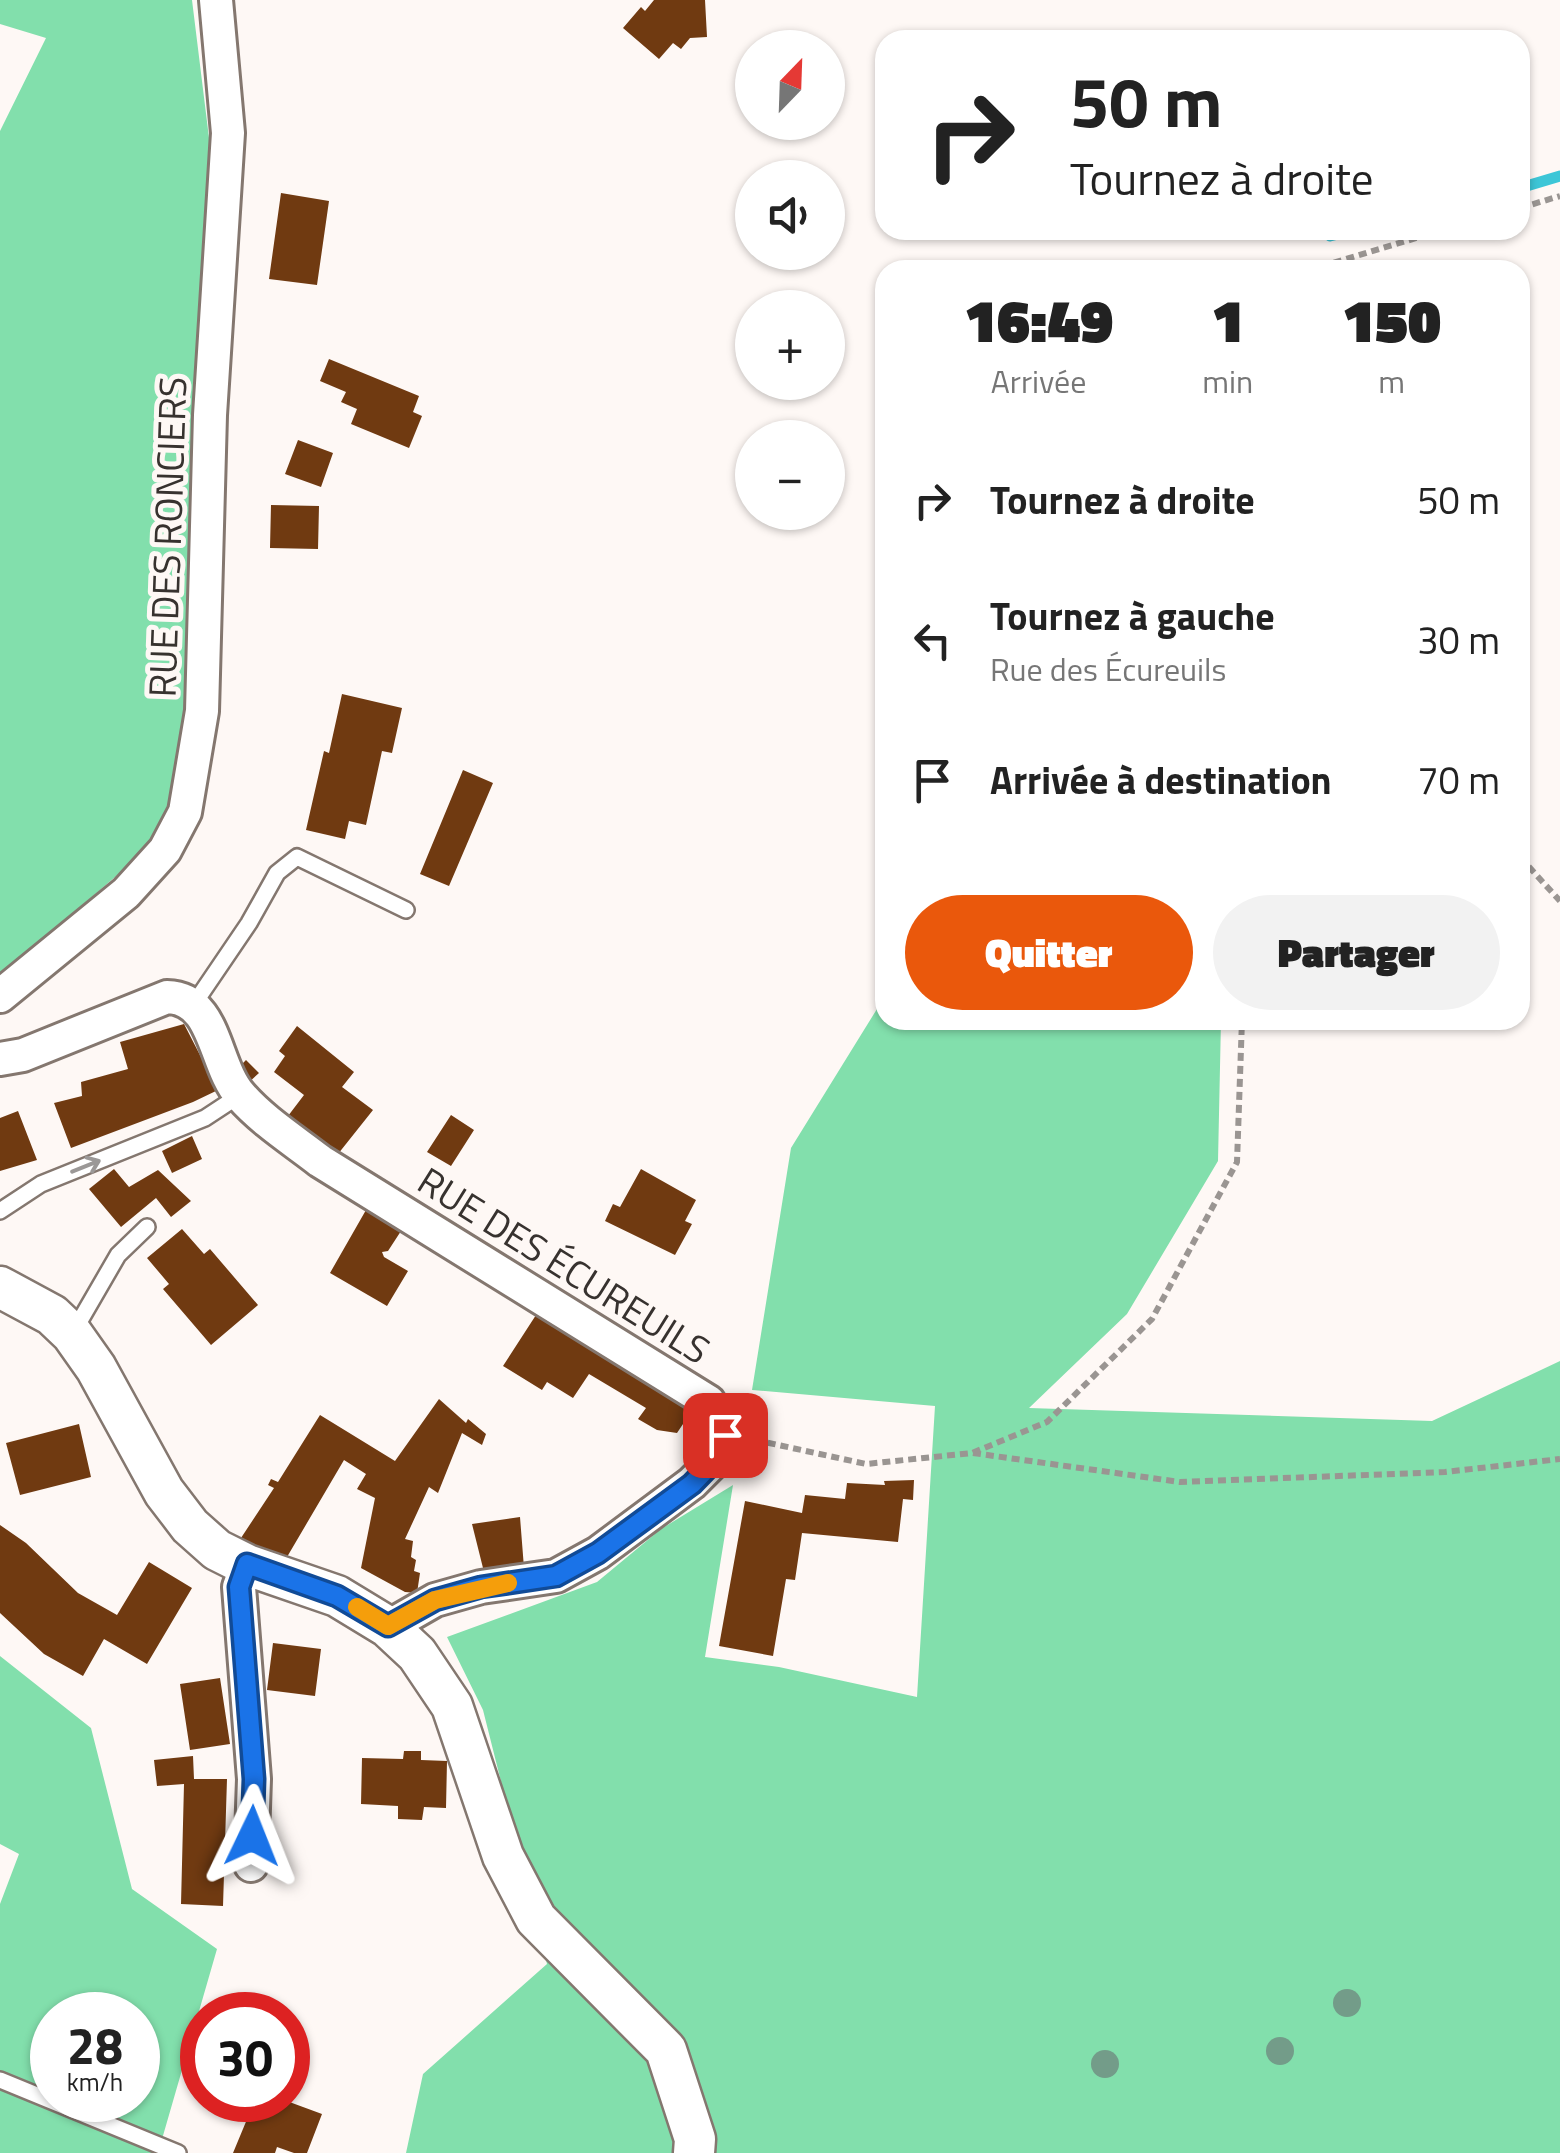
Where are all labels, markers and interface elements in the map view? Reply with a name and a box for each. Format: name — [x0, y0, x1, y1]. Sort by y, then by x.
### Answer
north arrow — [735, 30, 845, 140]
map controls — [735, 30, 845, 530]
text: 50 m — [1070, 48, 1223, 154]
icon: right — [905, 70, 1035, 200]
text: Tournez à droite — [1070, 144, 1374, 212]
button: sound — [735, 160, 845, 270]
text: 16:49 — [964, 274, 1113, 365]
text: 1 — [1211, 274, 1244, 365]
text: 150 — [1342, 274, 1441, 365]
button: + — [735, 290, 845, 400]
text: Arrivée — [991, 357, 1086, 405]
text: min — [1202, 357, 1253, 405]
text: m — [1378, 357, 1405, 405]
street label: RUE DES RONCIERS — [132, 376, 202, 698]
button: − — [735, 420, 845, 530]
text: Tournez à droite — [990, 471, 1255, 529]
text: 50 m — [1417, 471, 1500, 529]
icon: right — [905, 473, 960, 528]
text: Tournez à gauche — [990, 587, 1275, 645]
text: 30 m — [1417, 611, 1500, 669]
icon: left — [905, 613, 960, 668]
text: Rue des Écureuils — [990, 645, 1226, 693]
text: Arrivée à destination — [990, 751, 1332, 809]
text: 70 m — [1417, 751, 1500, 809]
icon: arrive — [905, 753, 960, 808]
button: Quitter — [905, 895, 1193, 1010]
button: Partager — [1213, 895, 1500, 1010]
street label: RUE DES ÉCUREUILS — [407, 1152, 721, 1378]
one-way arrow — [70, 1156, 101, 1174]
pin — [683, 1393, 768, 1478]
icon: arrive — [698, 1408, 753, 1463]
position arrow — [200, 1784, 304, 1888]
speed limit sign: 30 — [180, 1992, 310, 2122]
text: 28 — [67, 2007, 123, 2083]
text: km/h — [67, 2063, 123, 2101]

